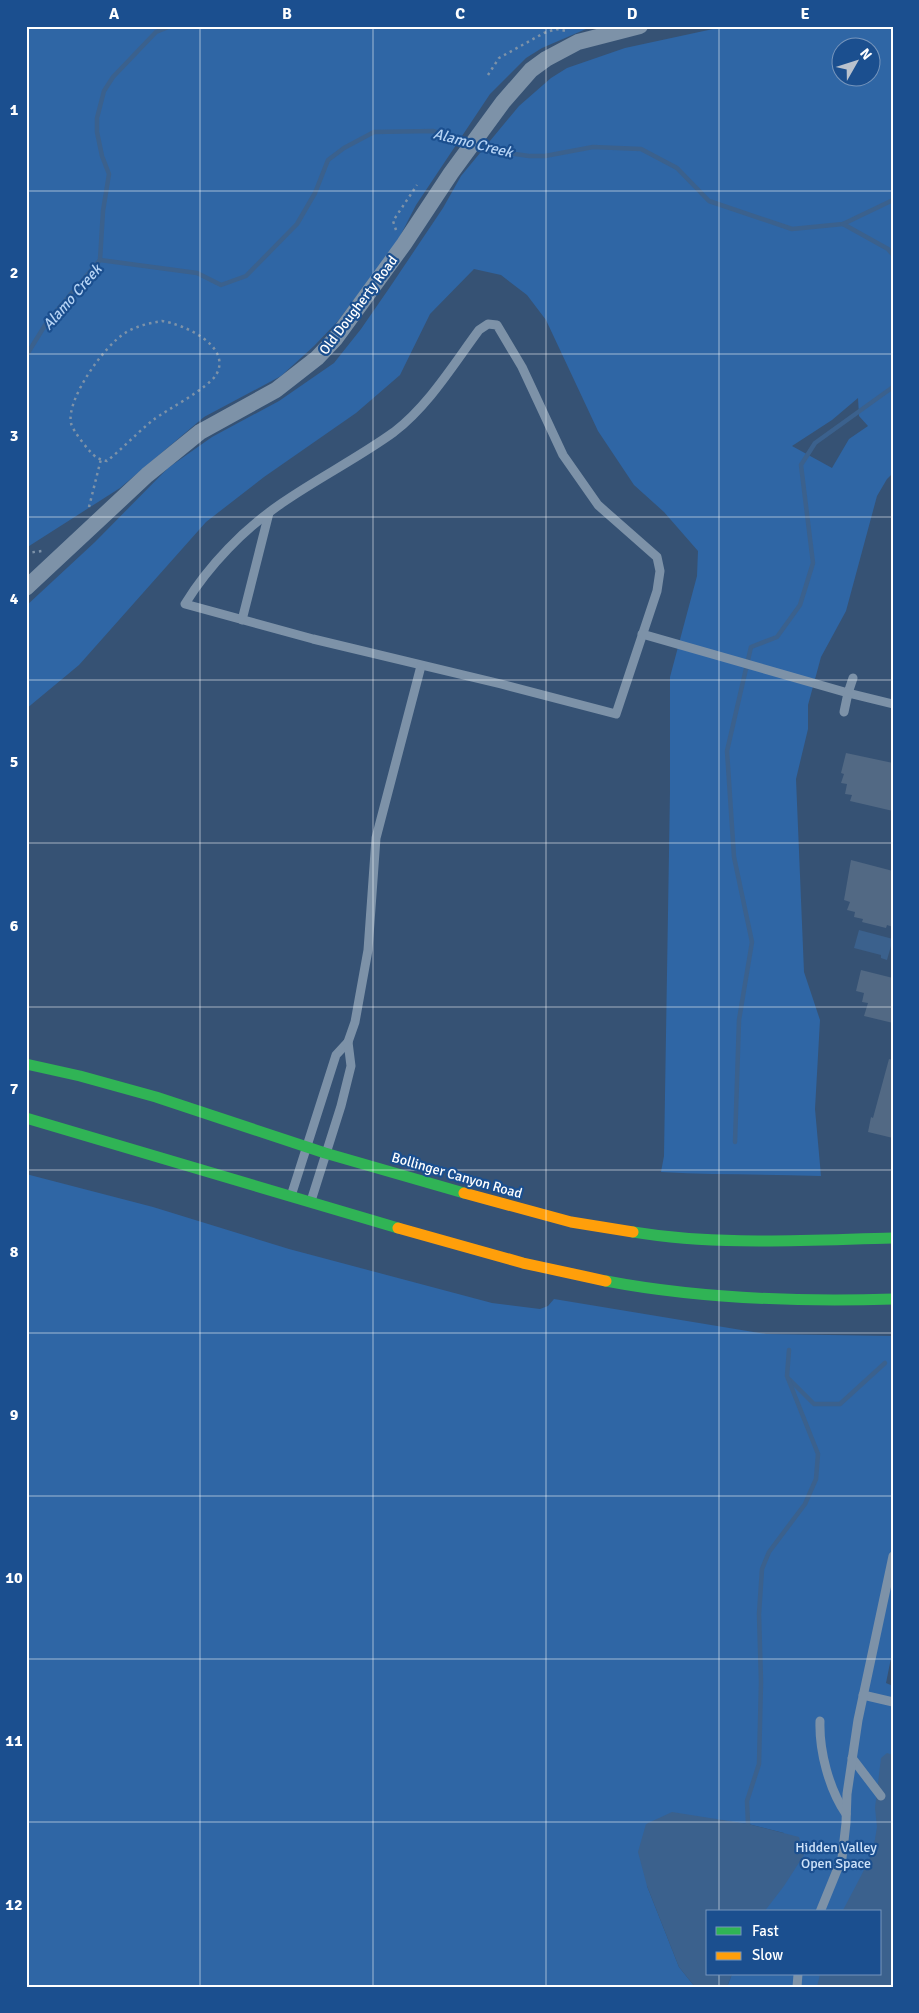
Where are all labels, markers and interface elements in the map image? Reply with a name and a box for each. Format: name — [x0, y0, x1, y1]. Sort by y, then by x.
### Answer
text: A — [109, 4, 120, 24]
text: B — [282, 4, 292, 24]
text: C — [455, 4, 465, 24]
text: D — [627, 4, 638, 24]
text: E — [800, 4, 810, 24]
north arrow — [832, 38, 882, 88]
text: N — [856, 45, 875, 63]
text: 1 — [10, 100, 19, 120]
water label: Alamo Creek — [432, 124, 516, 162]
street label: Old Dougherty Road — [316, 252, 401, 358]
water label: Alamo Creek — [39, 259, 106, 333]
text: 2 — [10, 263, 18, 283]
text: 3 — [10, 426, 18, 446]
text: 4 — [10, 589, 19, 609]
text: 5 — [10, 752, 18, 772]
text: 6 — [10, 916, 19, 936]
text: 7 — [10, 1079, 19, 1099]
street label: Bollinger Canyon Road — [390, 1149, 524, 1202]
text: 8 — [10, 1242, 19, 1262]
text: 9 — [10, 1405, 19, 1425]
text: 10 — [5, 1568, 23, 1588]
text: 11 — [5, 1731, 23, 1751]
park label: Hidden Valley Open Space — [795, 1839, 877, 1872]
text: 12 — [5, 1895, 23, 1915]
legend — [706, 1910, 882, 1976]
text: Fast — [752, 1922, 779, 1940]
text: Slow — [752, 1946, 783, 1964]

